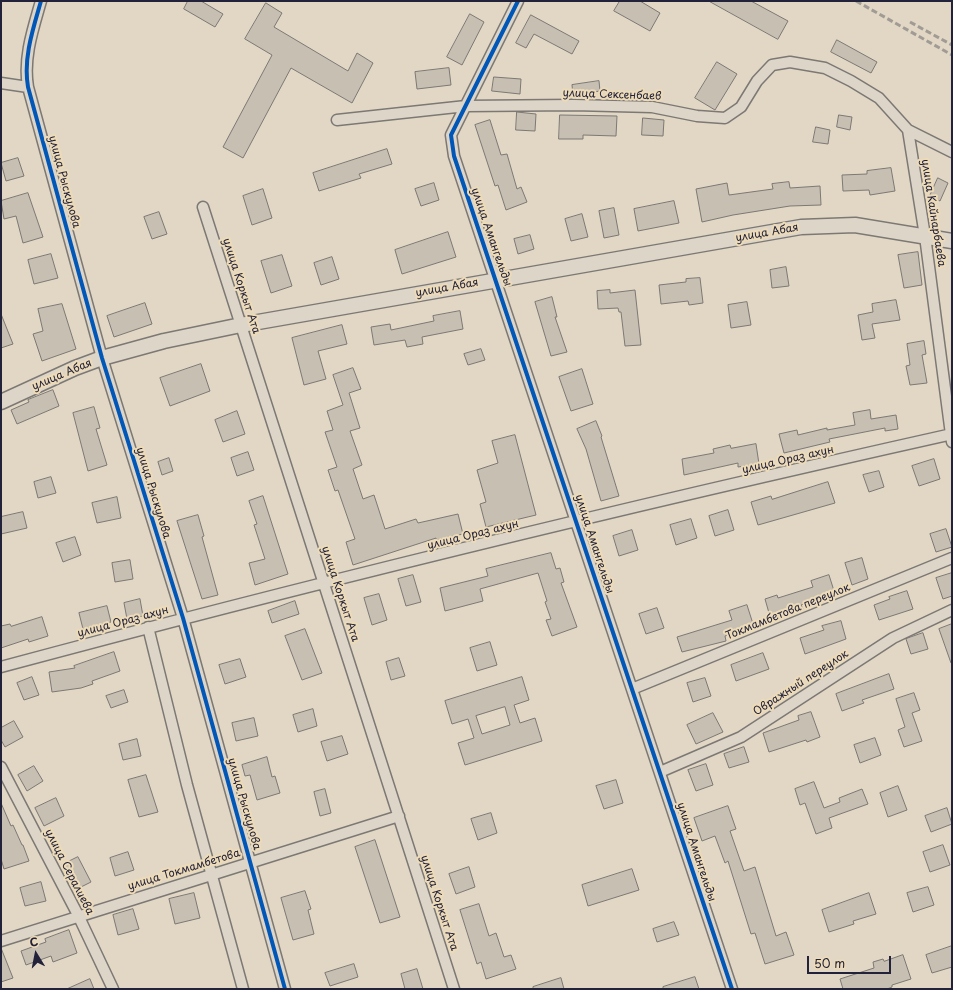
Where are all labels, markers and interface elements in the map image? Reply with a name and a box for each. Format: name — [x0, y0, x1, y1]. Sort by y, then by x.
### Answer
street label: улица Сексенбаев — [562, 87, 662, 103]
street label: улица Рыскулова — [45, 134, 83, 230]
street label: улица Кайнарбаева — [918, 158, 948, 268]
street label: улица Амангельды — [468, 186, 514, 288]
street label: улица Абая — [734, 221, 800, 245]
street label: улица Коркыт Ата — [219, 237, 263, 335]
street label: улица Абая — [414, 276, 480, 300]
street label: улица Абая — [30, 356, 94, 394]
street label: улица Ораз ахун — [741, 443, 835, 477]
street label: улица Рыскулова — [133, 446, 173, 540]
street label: улица Амангельды — [572, 493, 616, 595]
street label: улица Ораз ахун — [426, 517, 520, 553]
street label: улица Коркыт Ата — [318, 545, 362, 643]
street label: Токмамбетова переулок — [724, 581, 852, 643]
street label: улица Ораз ахун — [76, 603, 170, 641]
street label: Овражный переулок — [751, 647, 851, 719]
street label: улица Рыскулова — [225, 756, 263, 852]
street label: улица Амангельды — [674, 801, 718, 903]
street label: улица Сералиева — [42, 827, 96, 917]
street label: улица Токмамбетова — [126, 847, 242, 893]
street label: улица Коркыт Ата — [417, 854, 461, 952]
text: С — [28, 933, 39, 951]
north arrow — [16, 934, 56, 974]
scale bar — [809, 948, 893, 974]
text: 50 m — [814, 954, 845, 972]

